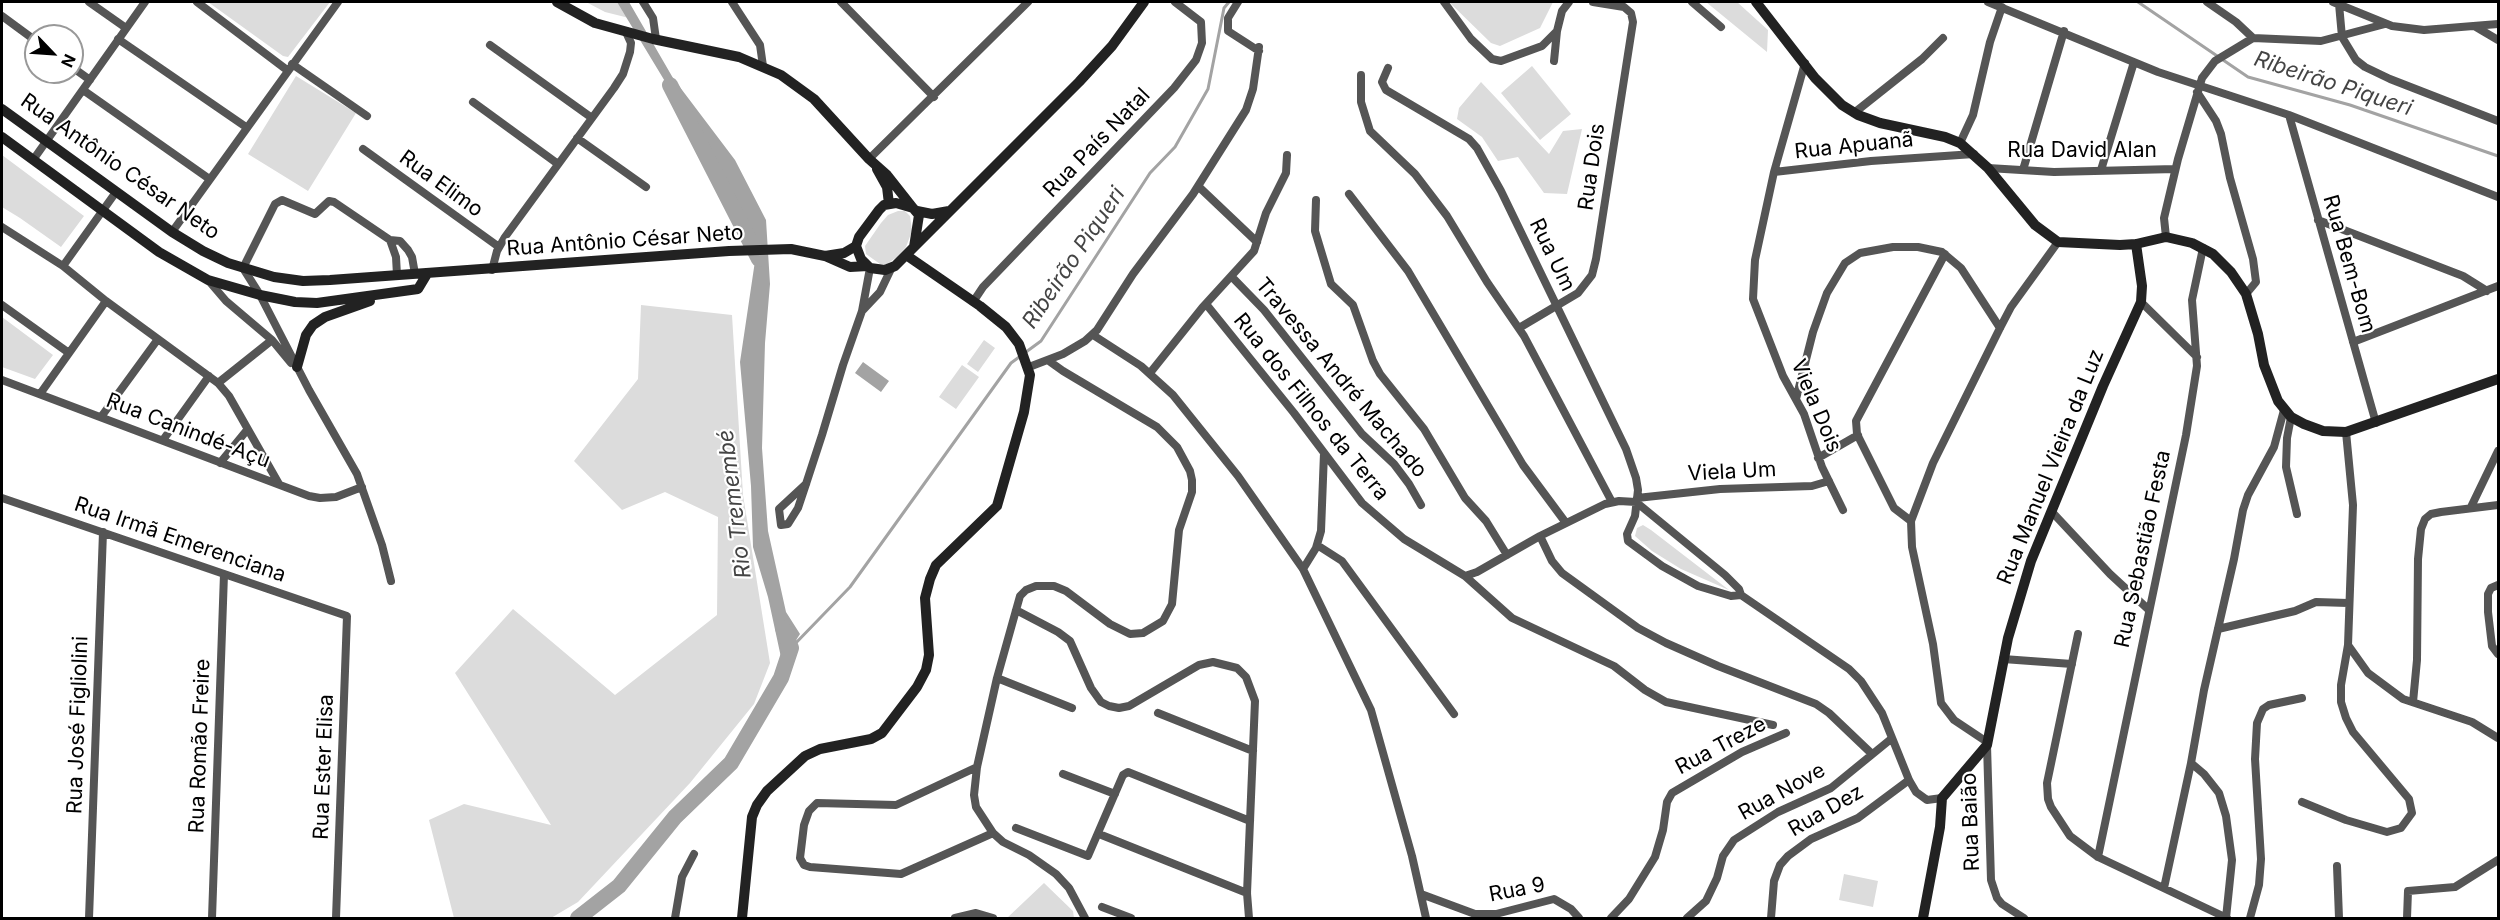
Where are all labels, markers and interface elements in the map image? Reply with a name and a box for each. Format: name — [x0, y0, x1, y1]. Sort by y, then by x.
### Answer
north arrow — [24, 24, 84, 84]
water label: Ribeirão Piqueri — [2251, 46, 2415, 122]
text: N — [57, 51, 80, 71]
street label: Rua País Natal — [1038, 83, 1156, 203]
street label: Rua Antônio César Neto — [16, 89, 224, 245]
street label: Rua Dois — [1573, 122, 1611, 212]
street label: Rua Apuanã — [1793, 127, 1915, 165]
street label: Rua David Alan — [2007, 138, 2157, 164]
street label: Rua Elimo — [394, 145, 488, 223]
water label: Ribeirão Piqueri — [1017, 182, 1131, 334]
street label: Rua Bem-Bom — [2317, 192, 2381, 336]
street label: Rua Um — [1524, 215, 1580, 295]
street label: Rua Antônio César Neto — [506, 220, 744, 262]
street label: Travessa André Machado — [1250, 273, 1432, 483]
street label: Rua dos Filhos da Terra — [1228, 308, 1394, 506]
street label: Rua Manuel Vieira da Luz — [1992, 346, 2110, 588]
street label: Viela Dois — [1785, 356, 1847, 456]
street label: Rua Canindé-Açu — [102, 388, 274, 474]
water label: Rio Tremembé — [713, 428, 757, 580]
street label: Rua Sebastião Festa — [2110, 448, 2176, 650]
street label: Viela Um — [1687, 457, 1777, 487]
street label: Rua Irmã Emerenciana — [71, 492, 289, 588]
street label: Rua José Figliolini — [62, 635, 94, 815]
street label: Rua Romão Freire — [184, 658, 216, 834]
street label: Rua Ester Elisa — [309, 694, 339, 840]
street label: Rua Treze — [1671, 712, 1771, 780]
street label: Rua Nove — [1734, 758, 1830, 826]
street label: Rua Baião — [1957, 772, 1985, 872]
street label: Rua Dez — [1784, 780, 1868, 842]
street label: Rua 9 — [1487, 872, 1547, 908]

